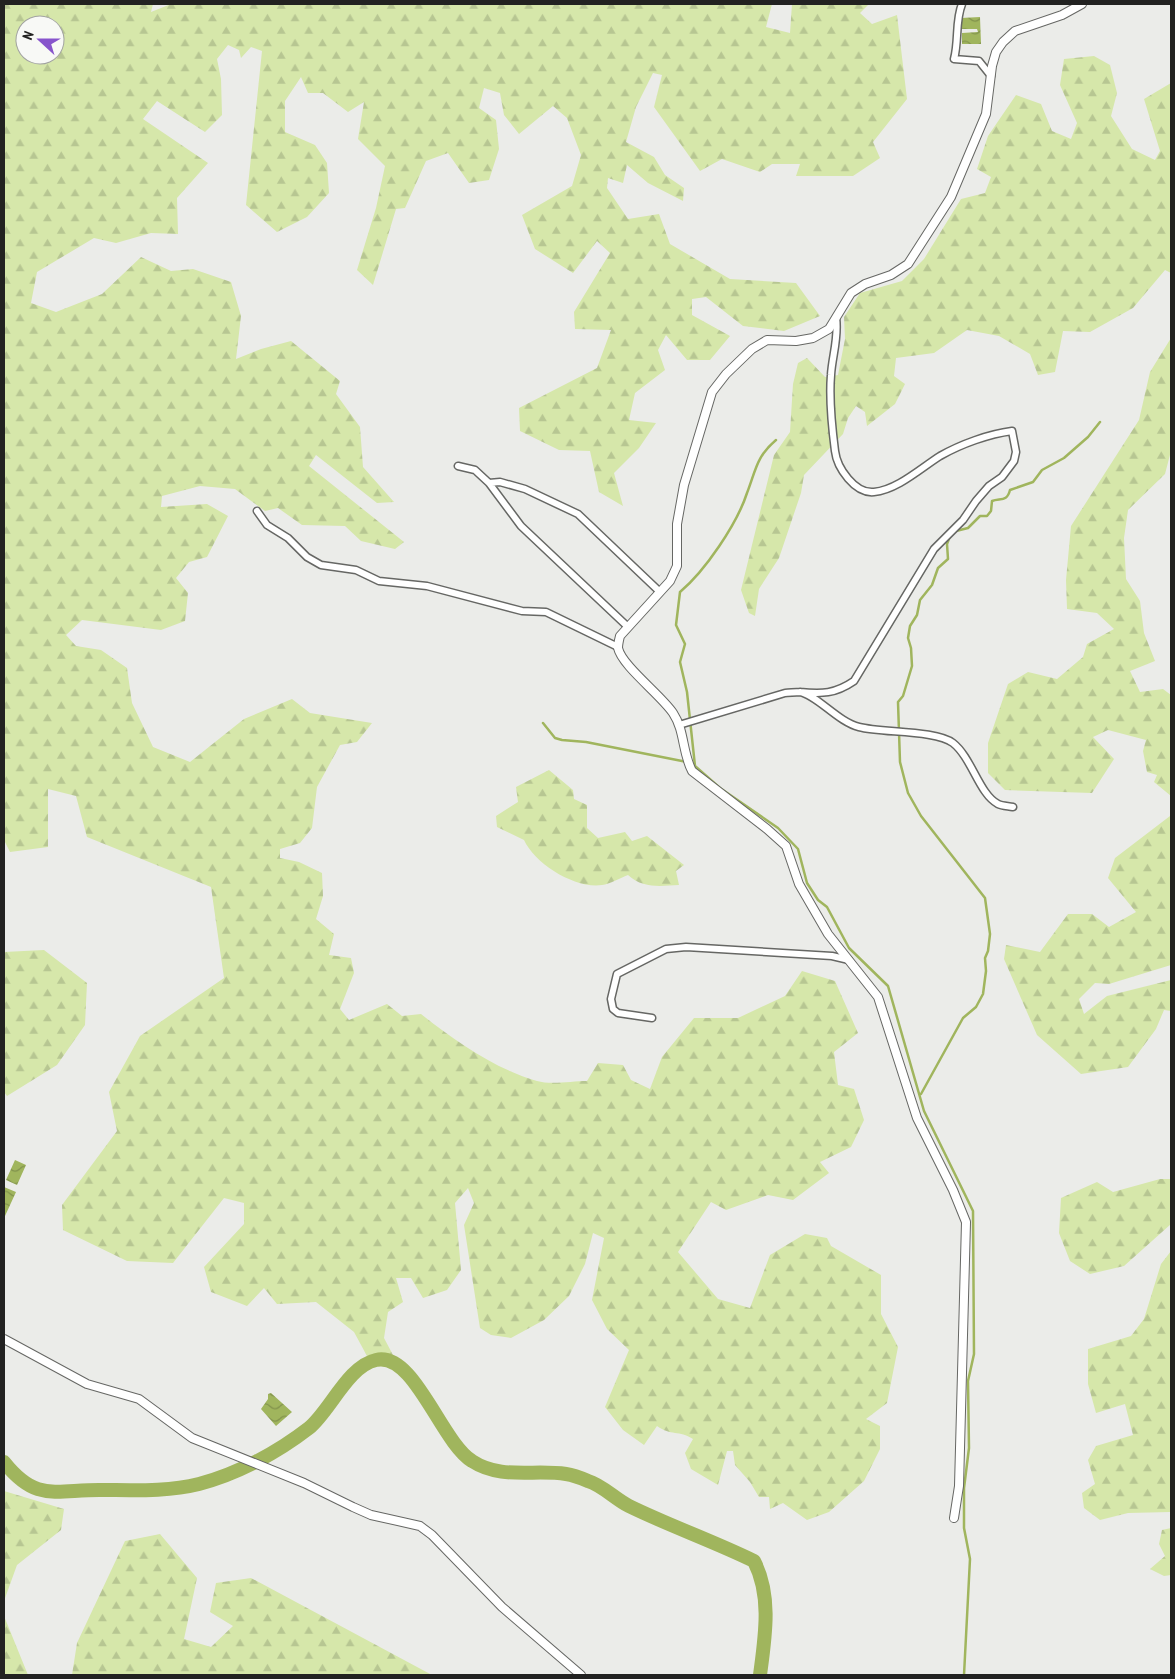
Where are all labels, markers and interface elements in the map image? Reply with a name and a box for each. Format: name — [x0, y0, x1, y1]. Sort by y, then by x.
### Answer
north arrow — [15, 15, 65, 65]
text: N — [18, 29, 38, 42]

